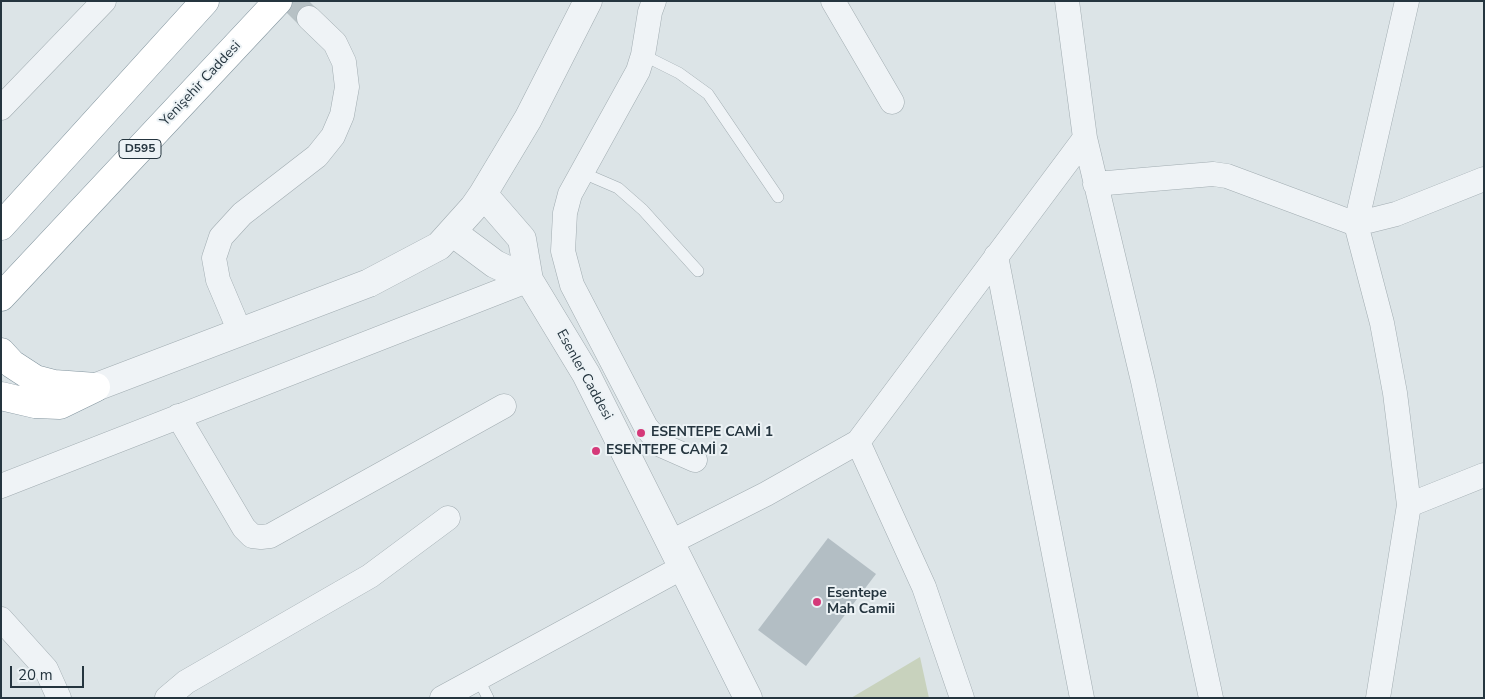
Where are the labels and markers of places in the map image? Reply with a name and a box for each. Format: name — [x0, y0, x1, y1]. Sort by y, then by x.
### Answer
place label: ESENTEPE CAMİ 1 — [651, 425, 773, 441]
marker: ESENTEPE CAMİ 1 — [635, 427, 647, 439]
place label: ESENTEPE CAMİ 2 — [606, 443, 728, 459]
marker: ESENTEPE CAMİ 2 — [590, 445, 602, 457]
place label: Esentepe Mah Camii — [827, 586, 895, 618]
marker: Esentepe Mah Camii — [811, 596, 823, 608]

